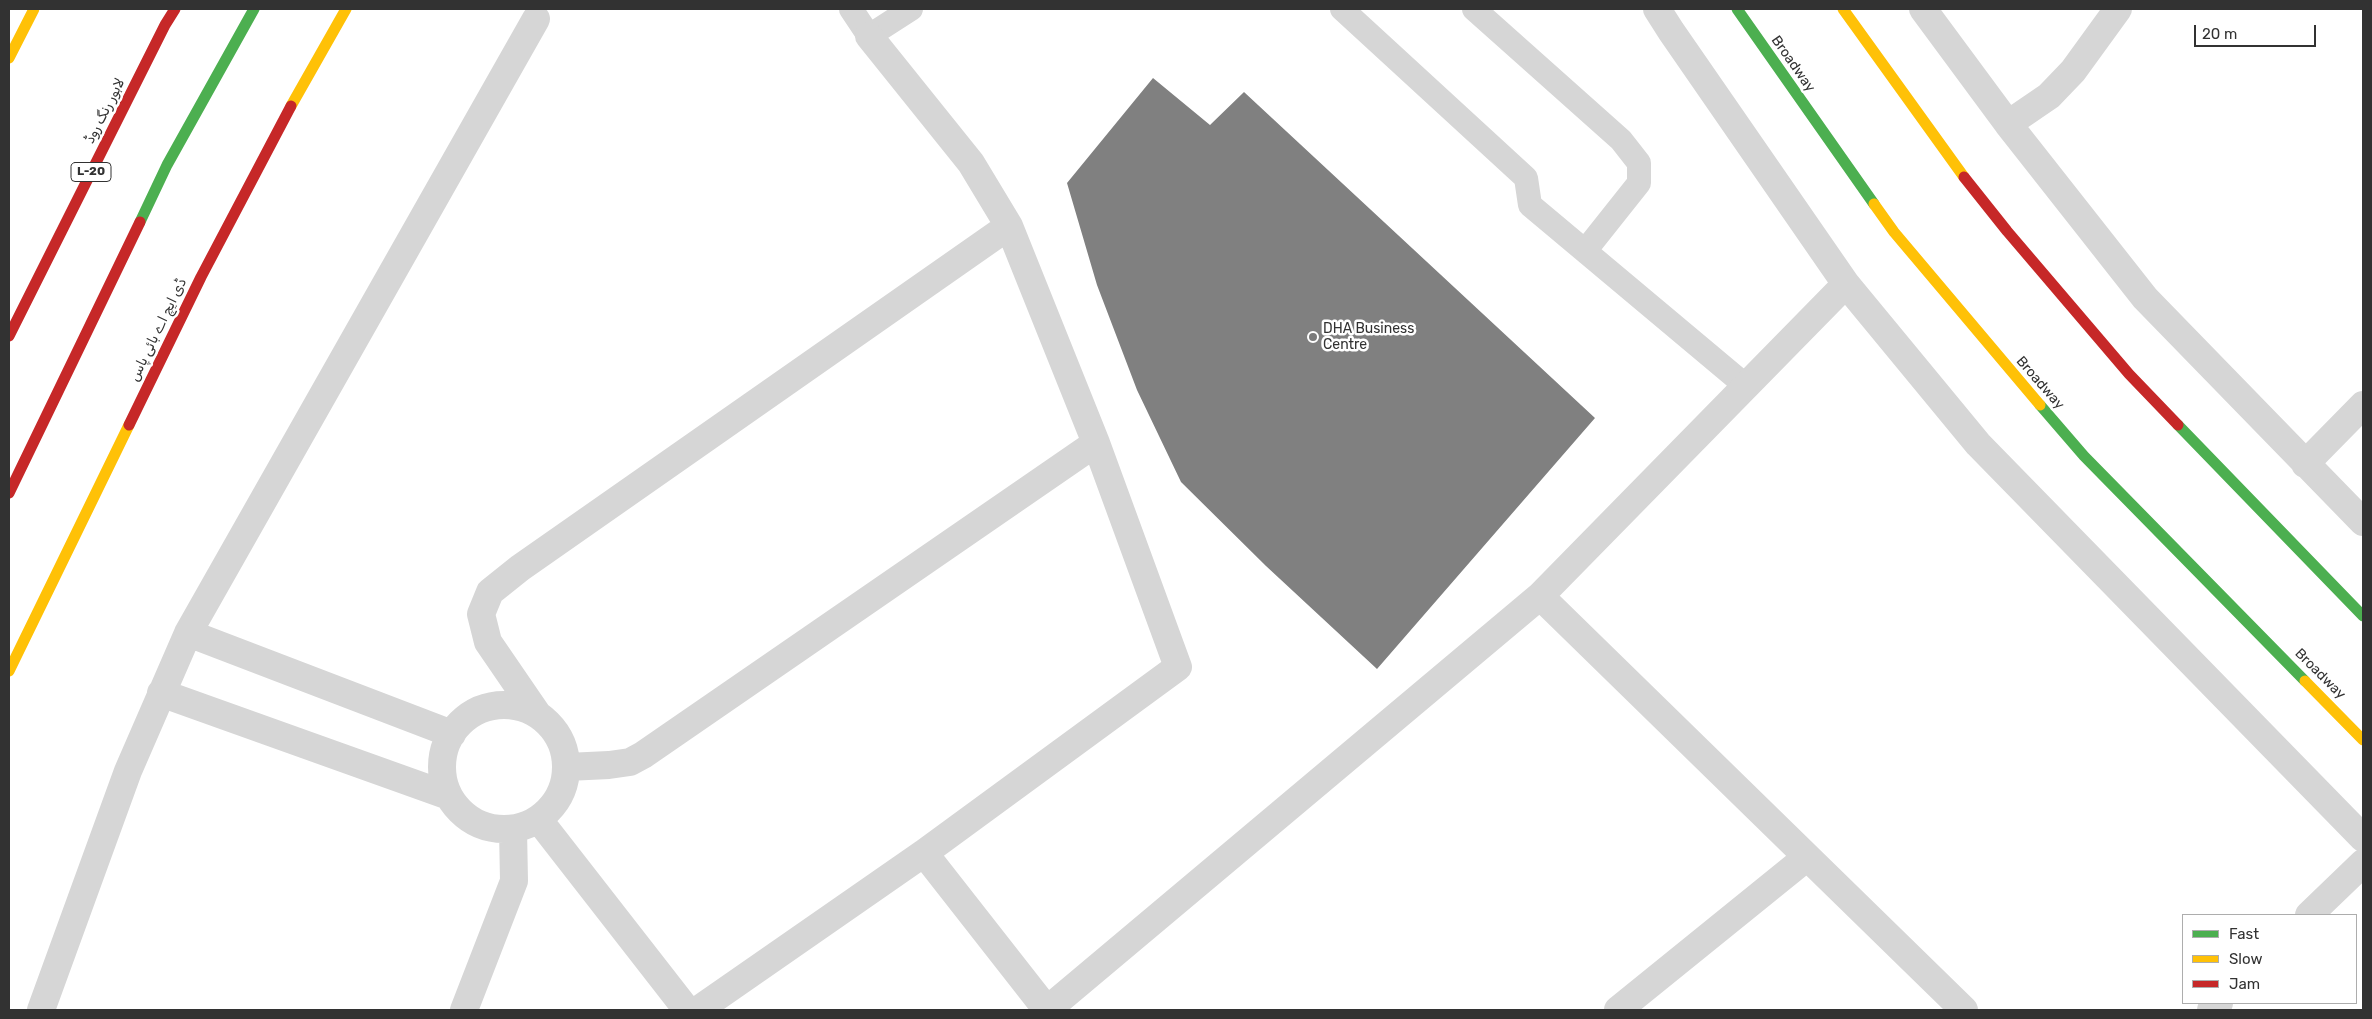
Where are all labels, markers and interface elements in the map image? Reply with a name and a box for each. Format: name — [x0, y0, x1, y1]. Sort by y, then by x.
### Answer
scale bar — [2197, 15, 2320, 47]
text: 20 m — [2202, 25, 2237, 43]
street label: Broadway — [1767, 33, 1819, 95]
street label: لاہور رنگ روڈ — [81, 76, 129, 146]
road number: L-20 — [71, 162, 111, 182]
street label: ڈی ایچ اے بائی پاس — [126, 276, 190, 384]
place label: DHA Business Centre — [1323, 321, 1414, 354]
marker: DHA Business Centre — [1307, 331, 1319, 343]
street label: Broadway — [2012, 353, 2068, 413]
street label: Broadway — [2291, 645, 2349, 703]
legend — [2182, 914, 2357, 1004]
text: Fast — [2229, 925, 2259, 943]
text: Slow — [2229, 950, 2262, 968]
text: Jam — [2229, 975, 2260, 993]

